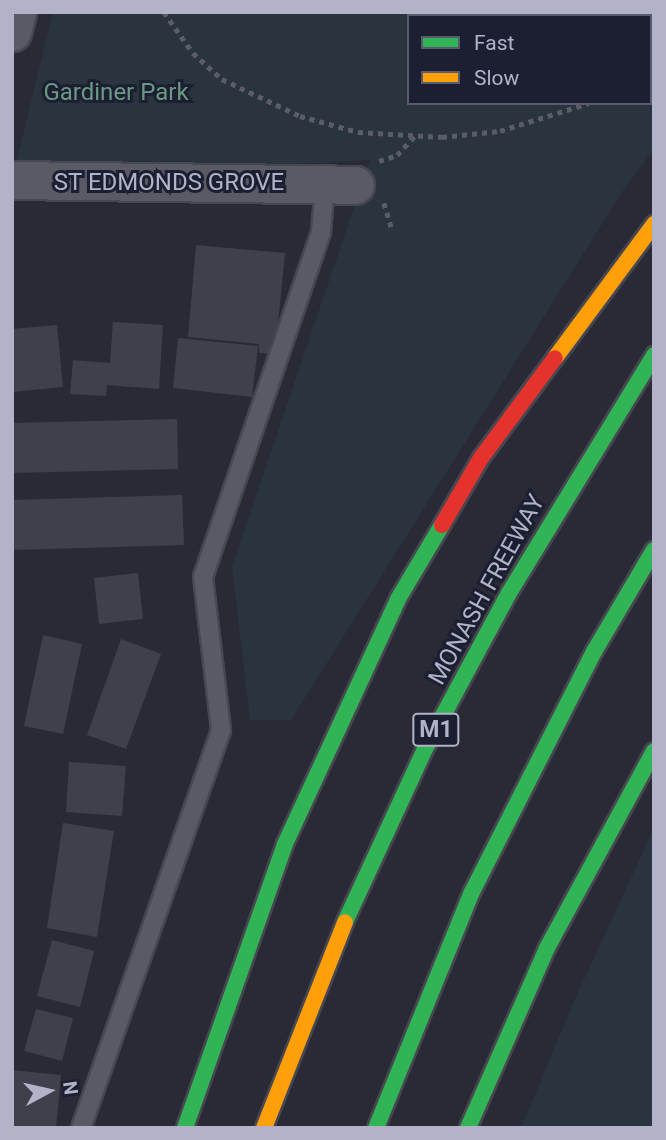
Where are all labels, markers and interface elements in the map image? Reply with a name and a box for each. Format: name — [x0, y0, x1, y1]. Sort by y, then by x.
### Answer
legend — [407, 14, 652, 105]
text: Fast — [474, 31, 514, 55]
text: Slow — [474, 66, 519, 90]
park label: Gardiner Park — [43, 79, 189, 107]
street label: ST EDMONDS GROVE — [54, 169, 284, 197]
street label: MONASH FREEWAY — [423, 490, 551, 690]
road number: M1 — [412, 710, 460, 750]
north arrow — [14, 1056, 84, 1126]
text: N — [58, 1080, 83, 1096]

